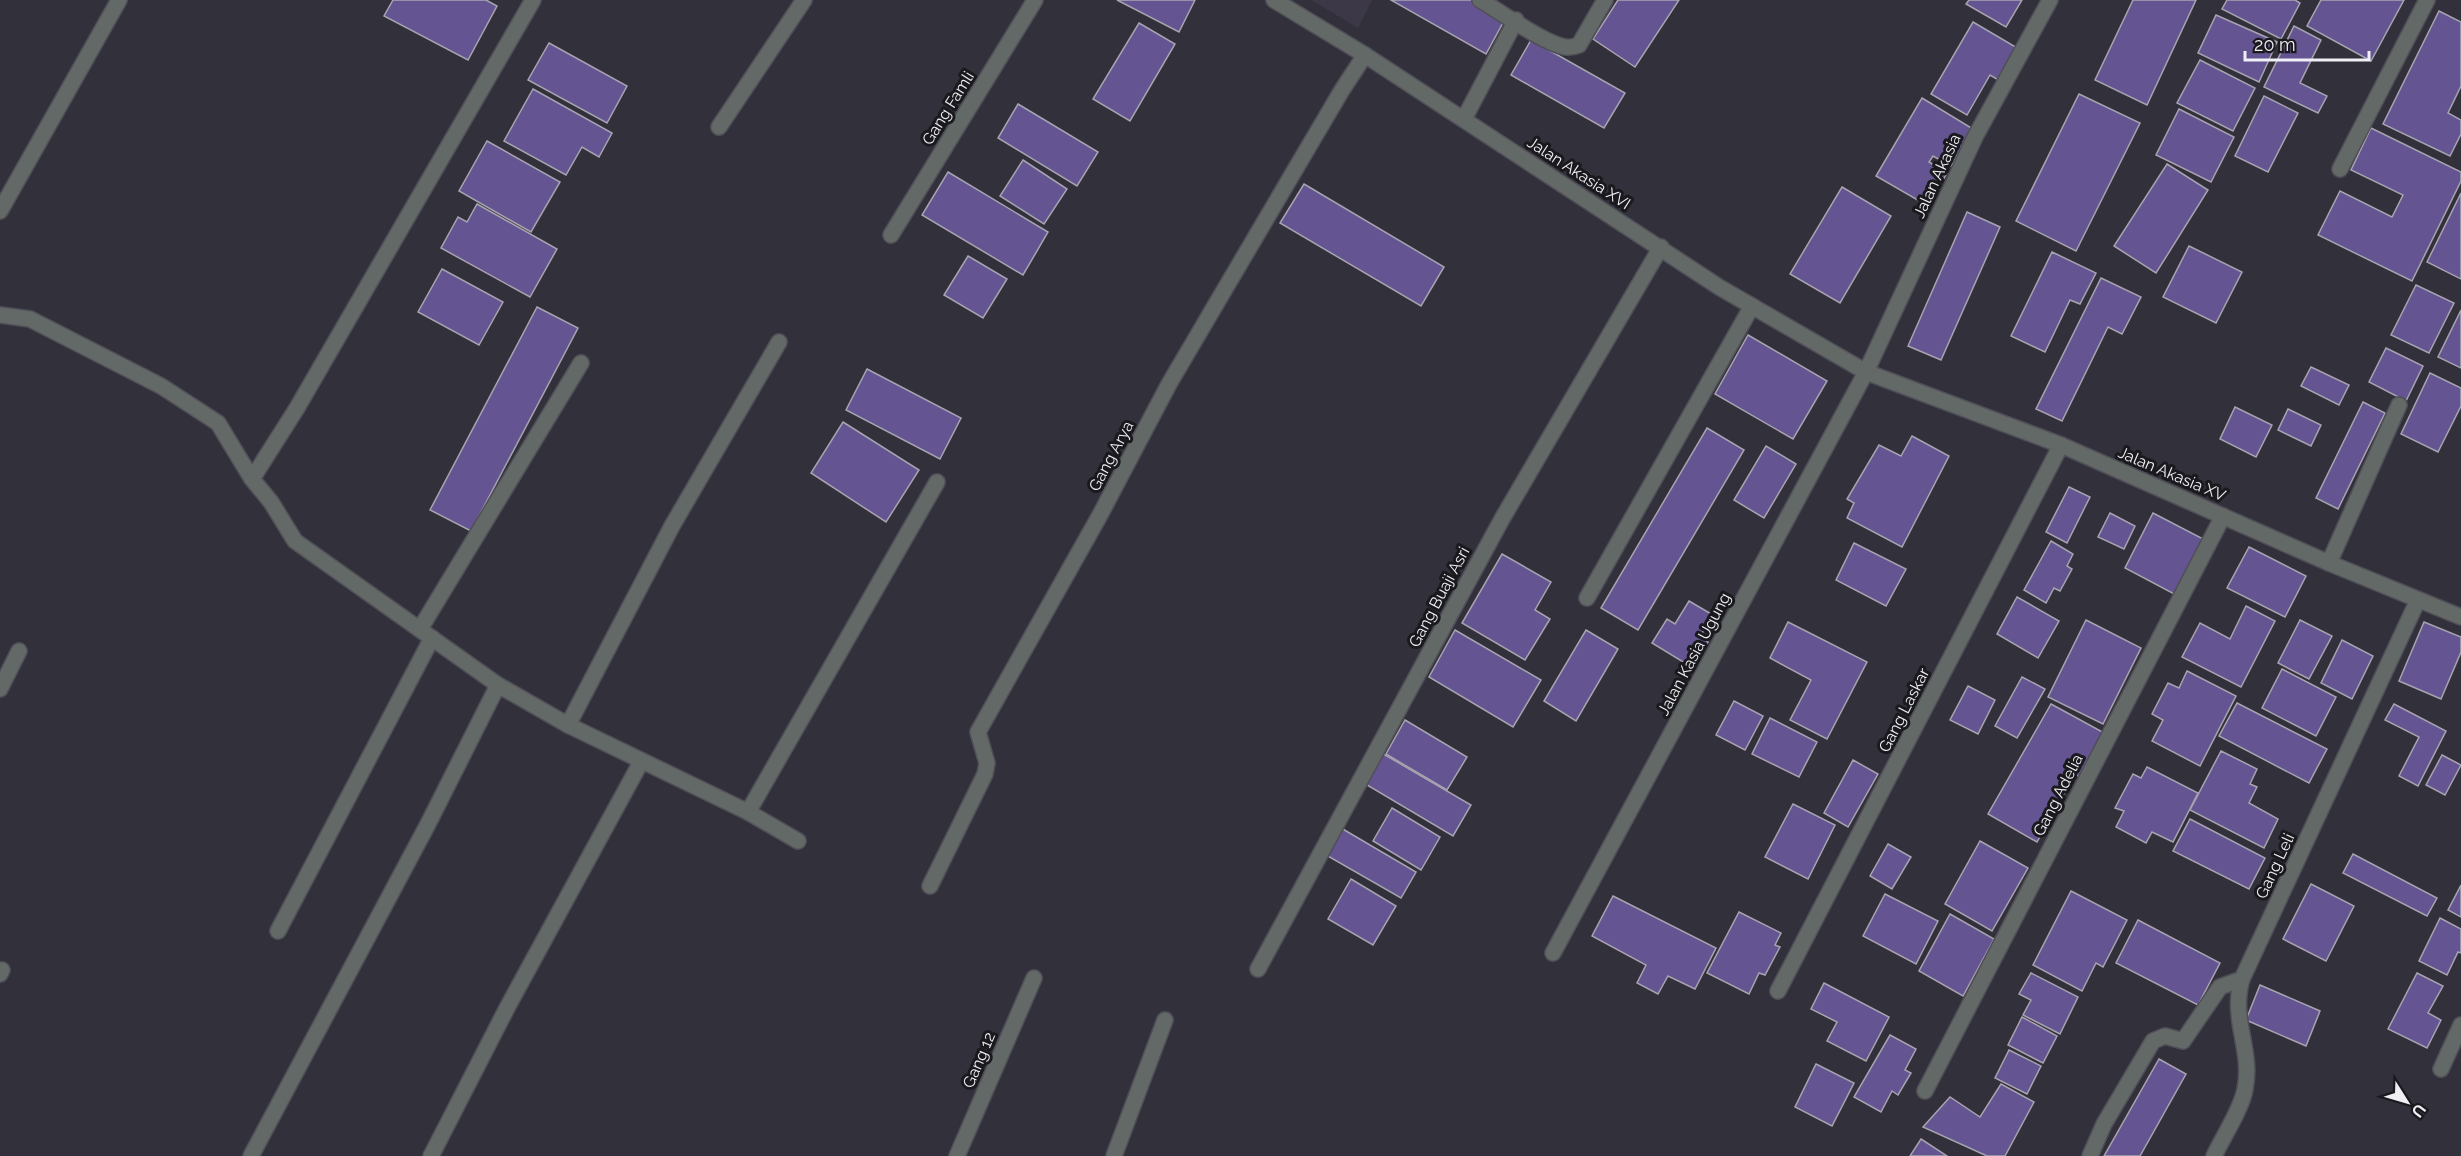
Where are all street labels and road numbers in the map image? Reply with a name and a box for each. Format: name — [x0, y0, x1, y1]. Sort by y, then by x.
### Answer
street label: Gang Famli — [918, 68, 978, 148]
street label: Jalan Akasia — [1909, 131, 1965, 221]
street label: Jalan Akasia XVI — [1524, 133, 1634, 213]
street label: Gang Arya — [1085, 418, 1137, 494]
street label: Jalan Akasia XV — [2115, 443, 2229, 505]
street label: Gang Buaji Asri — [1405, 544, 1473, 650]
street label: Jalan Kasia Ugung — [1654, 589, 1734, 719]
street label: Gang Laskar — [1875, 664, 1934, 755]
street label: Gang Adelia — [2029, 751, 2087, 839]
street label: Gang Leli — [2252, 830, 2298, 902]
street label: Gang 12 — [959, 1029, 999, 1091]

